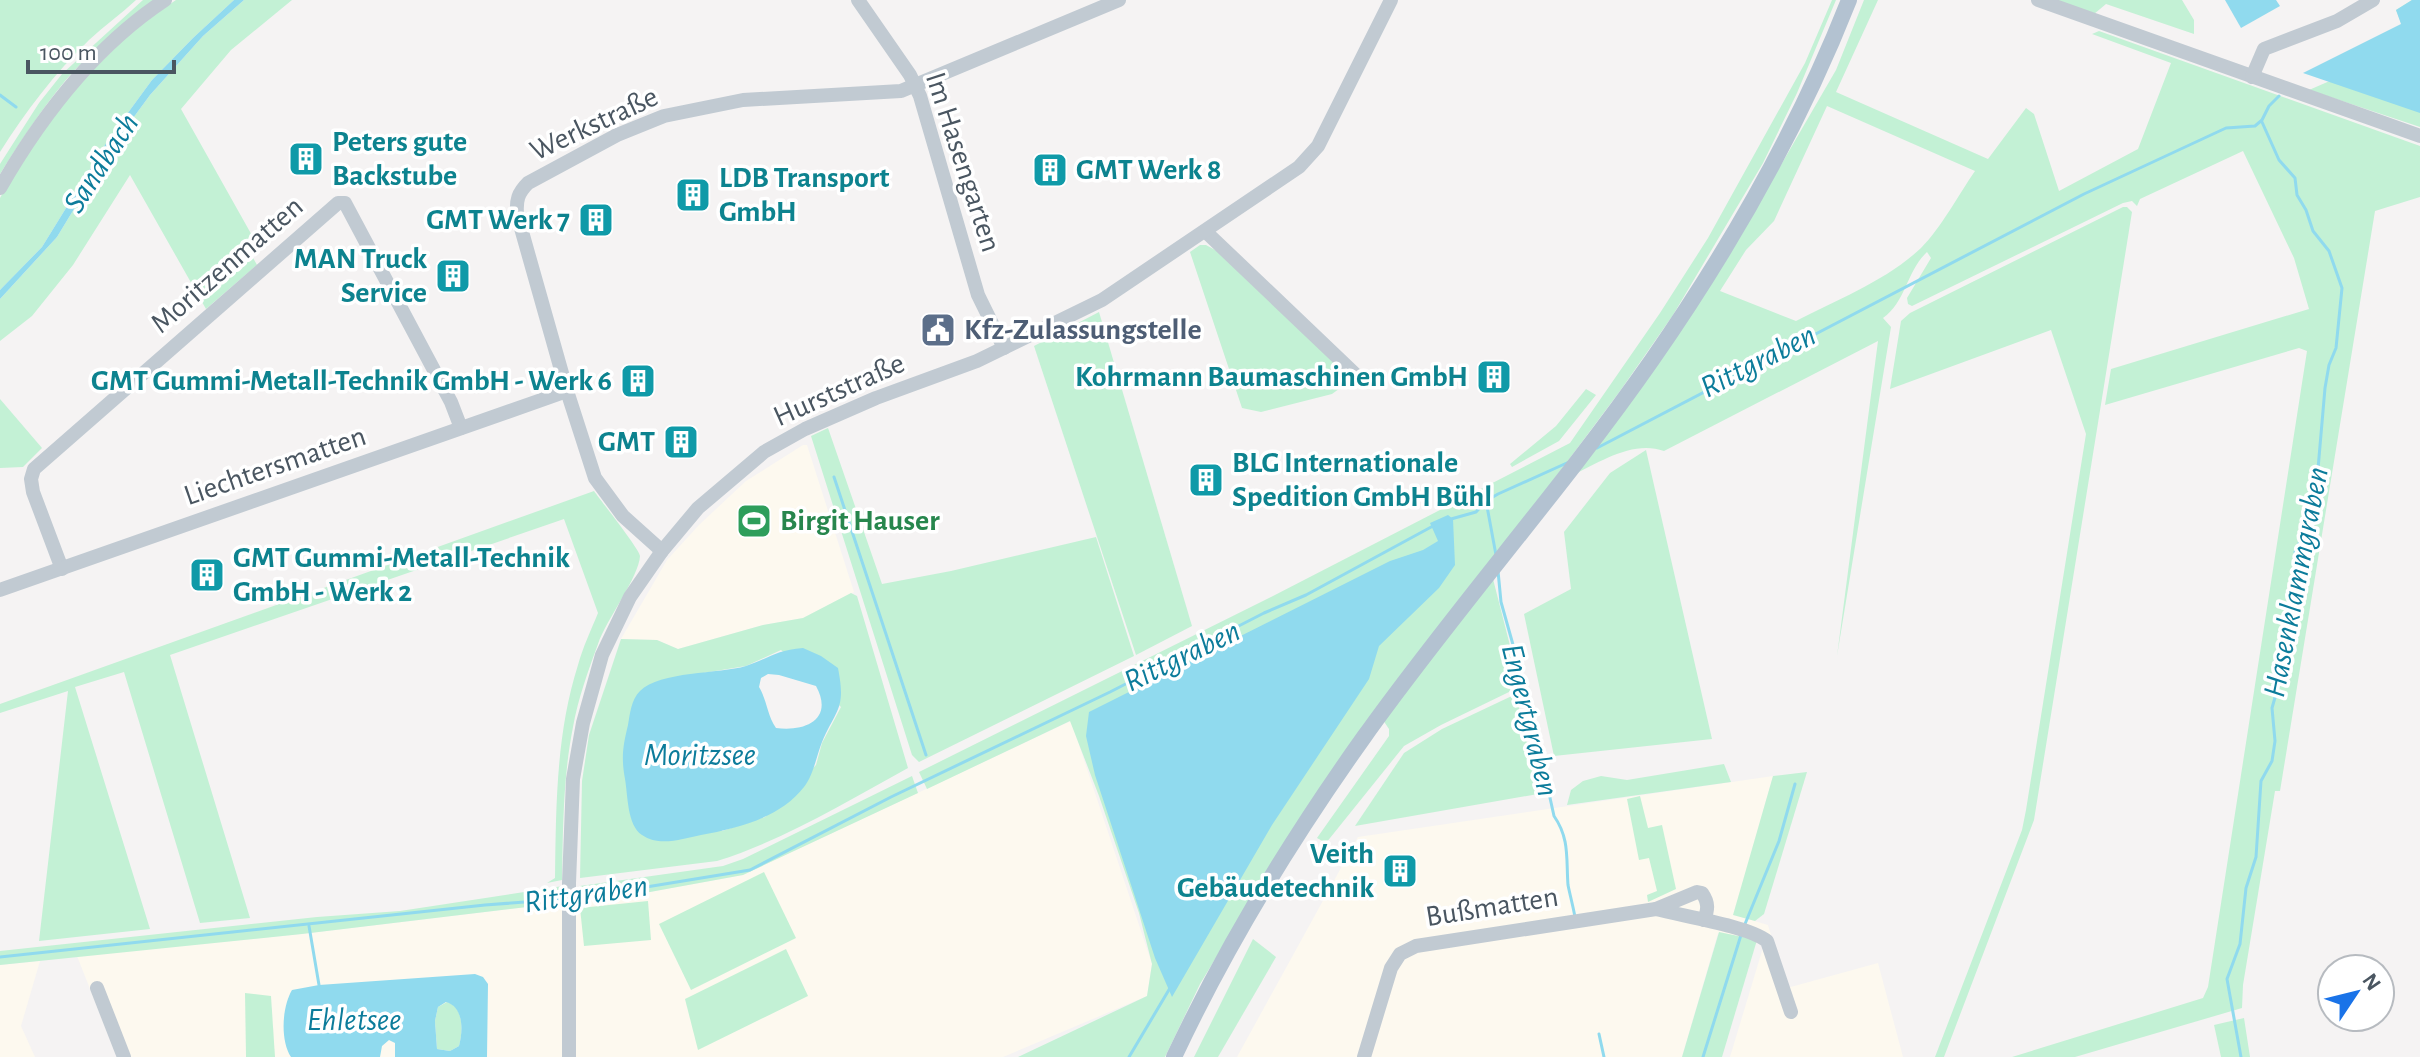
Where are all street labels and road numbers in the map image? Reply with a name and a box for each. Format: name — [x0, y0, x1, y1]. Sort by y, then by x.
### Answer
street label: Im Hasengarten — [920, 69, 1006, 255]
street label: Werkstraße — [526, 81, 662, 167]
street label: Moritzenmatten — [145, 191, 309, 339]
street label: Hurststraße — [769, 348, 909, 432]
street label: Liechtersmatten — [180, 421, 370, 511]
street label: Bußmatten — [1424, 882, 1560, 932]

